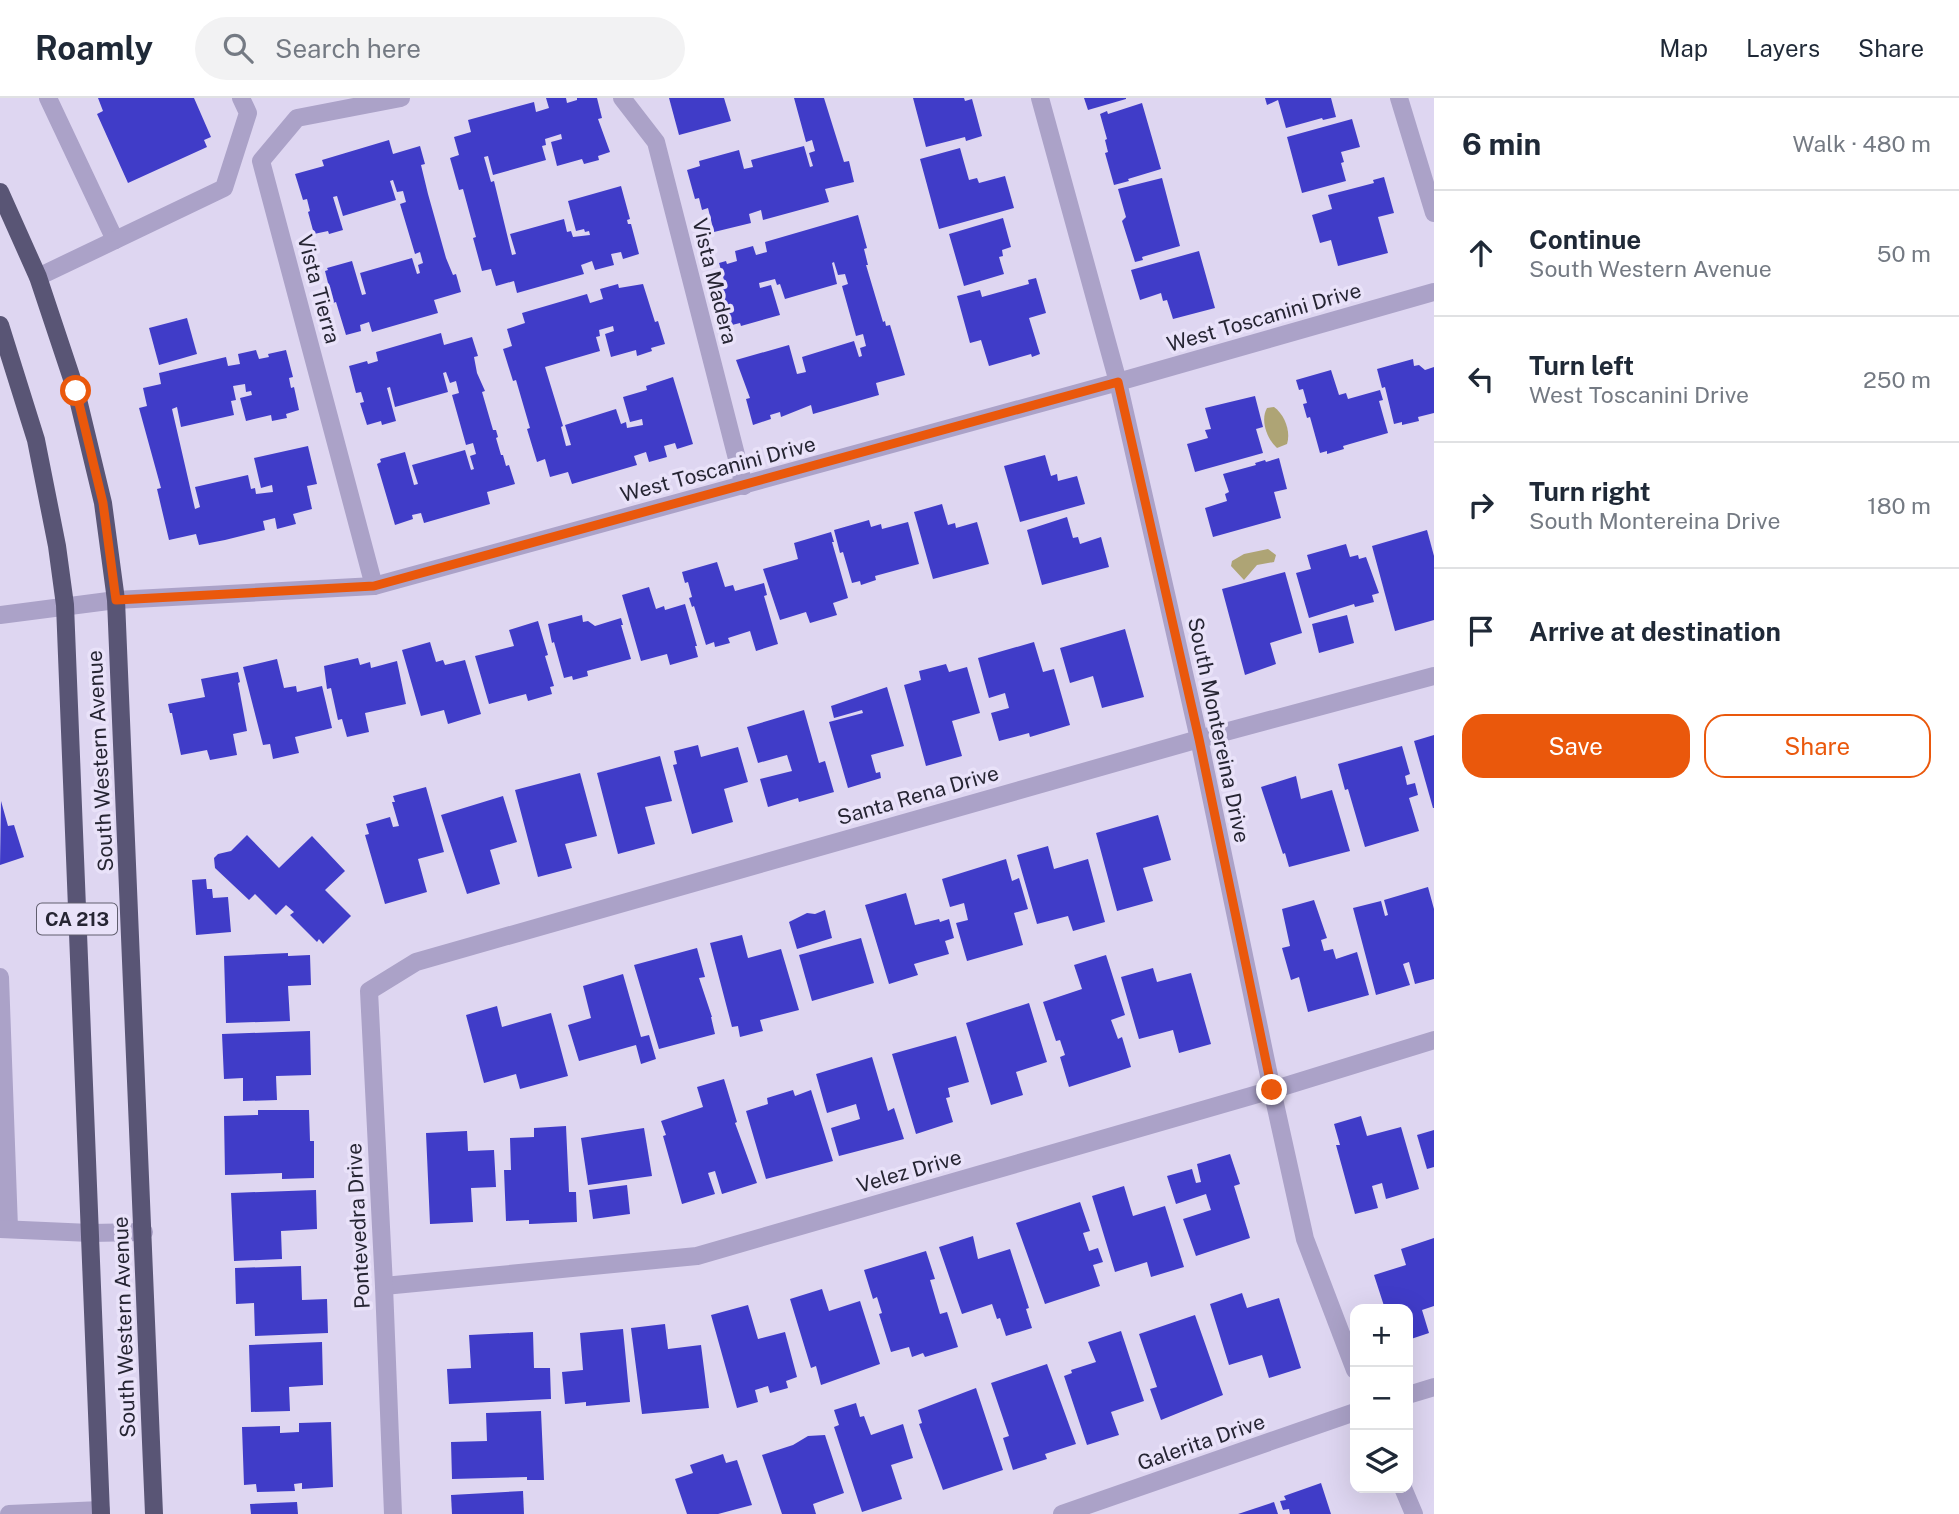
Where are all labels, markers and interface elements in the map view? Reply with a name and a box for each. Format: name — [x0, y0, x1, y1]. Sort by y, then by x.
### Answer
search box — [195, 17, 685, 80]
text: Roamly — [35, 29, 153, 67]
icon: search — [219, 29, 257, 67]
text: Search here — [275, 33, 421, 64]
text: Map — [1659, 34, 1708, 62]
text: Layers — [1746, 34, 1820, 62]
text: Share — [1858, 34, 1924, 62]
text: 6 min — [1462, 126, 1541, 162]
text: Walk · 480 m — [1793, 130, 1931, 157]
street label: Vista Madera — [687, 216, 743, 346]
text: Continue — [1529, 224, 1641, 255]
street label: Vista Tierra — [292, 232, 346, 346]
icon: ahead — [1462, 234, 1500, 272]
text: 50 m — [1877, 240, 1931, 267]
text: South Western Avenue — [1529, 255, 1772, 282]
street label: West Toscanini Drive — [1164, 277, 1364, 357]
text: Turn left — [1529, 350, 1634, 381]
icon: left — [1462, 360, 1500, 398]
text: 250 m — [1863, 366, 1931, 393]
route start — [60, 375, 91, 406]
text: West Toscanini Drive — [1529, 381, 1749, 408]
street label: West Toscanini Drive — [618, 431, 818, 507]
text: Turn right — [1529, 476, 1651, 507]
icon: right — [1462, 486, 1500, 524]
text: 180 m — [1867, 492, 1931, 519]
text: South Montereina Drive — [1529, 507, 1780, 534]
icon: arrive — [1462, 612, 1500, 650]
street label: South Montereina Drive — [1183, 615, 1255, 845]
text: Arrive at destination — [1529, 616, 1781, 647]
street label: South Western Avenue — [82, 650, 118, 872]
button: Save — [1462, 714, 1690, 778]
button: Share — [1704, 714, 1931, 778]
street label: Santa Rena Drive — [834, 760, 1002, 830]
road number: CA 213 — [37, 904, 117, 934]
route end — [1256, 1074, 1287, 1105]
street label: Pontevedra Drive — [341, 1142, 375, 1310]
street label: Velez Drive — [854, 1144, 964, 1198]
street label: South Western Avenue — [108, 1216, 140, 1438]
map controls — [1350, 1304, 1413, 1493]
button: + — [1350, 1304, 1413, 1367]
button: − — [1350, 1367, 1413, 1430]
street label: Galerita Drive — [1134, 1408, 1268, 1476]
button: layers — [1350, 1430, 1413, 1493]

